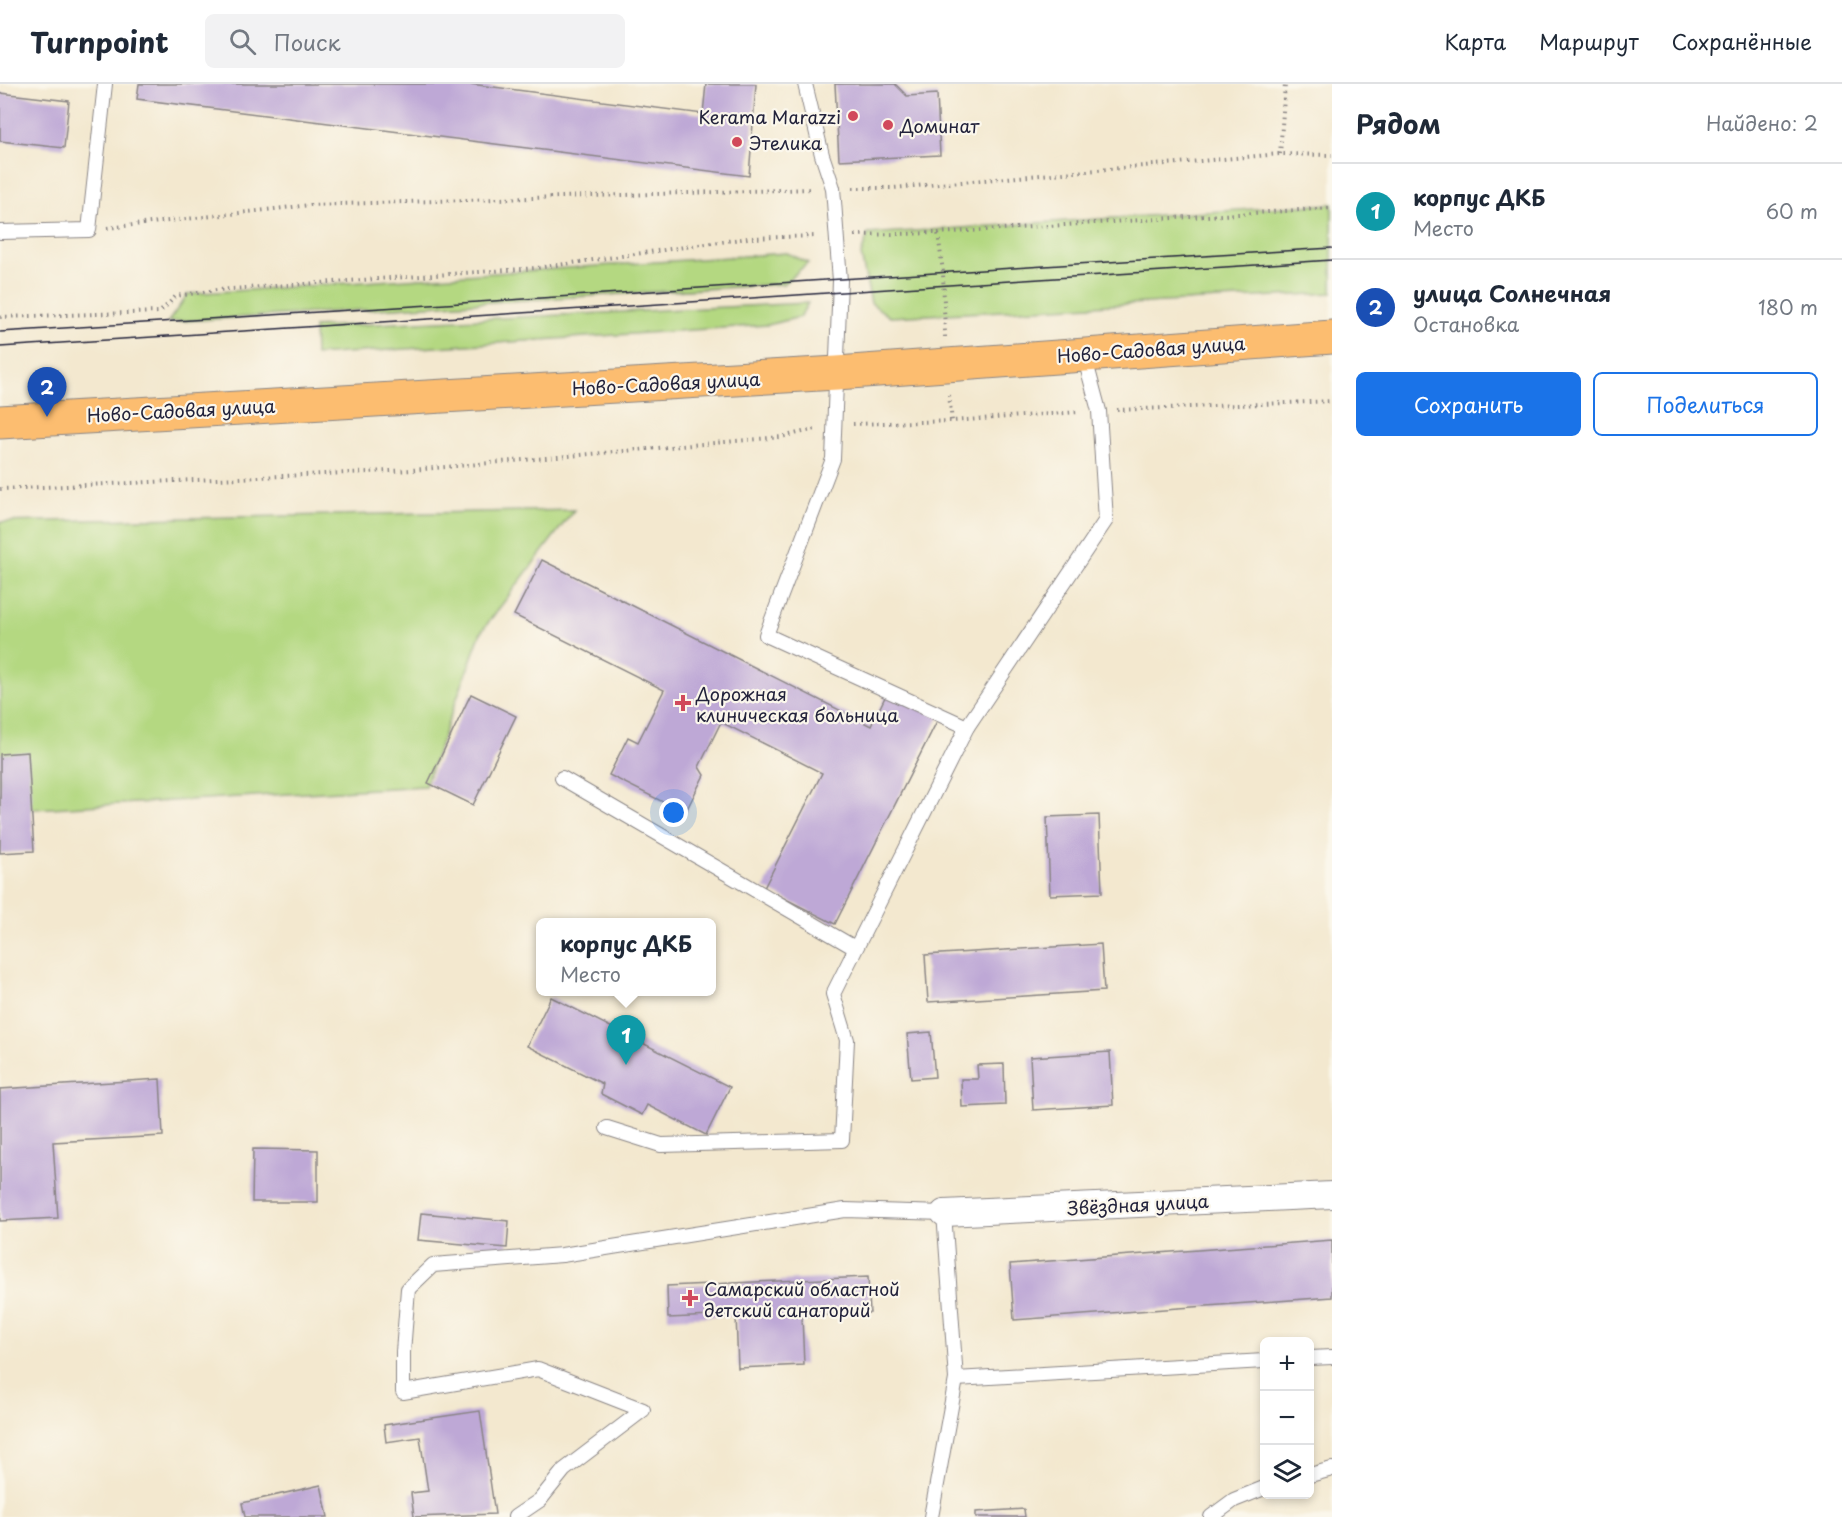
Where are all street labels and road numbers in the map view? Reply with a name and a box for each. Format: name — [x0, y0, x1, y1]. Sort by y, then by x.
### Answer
street label: Ново-Садовая улица — [1056, 329, 1247, 369]
street label: Ново-Садовая улица — [571, 365, 761, 401]
street label: Ново-Садовая улица — [86, 392, 276, 428]
street label: Звёздная улица — [1066, 1187, 1210, 1221]

